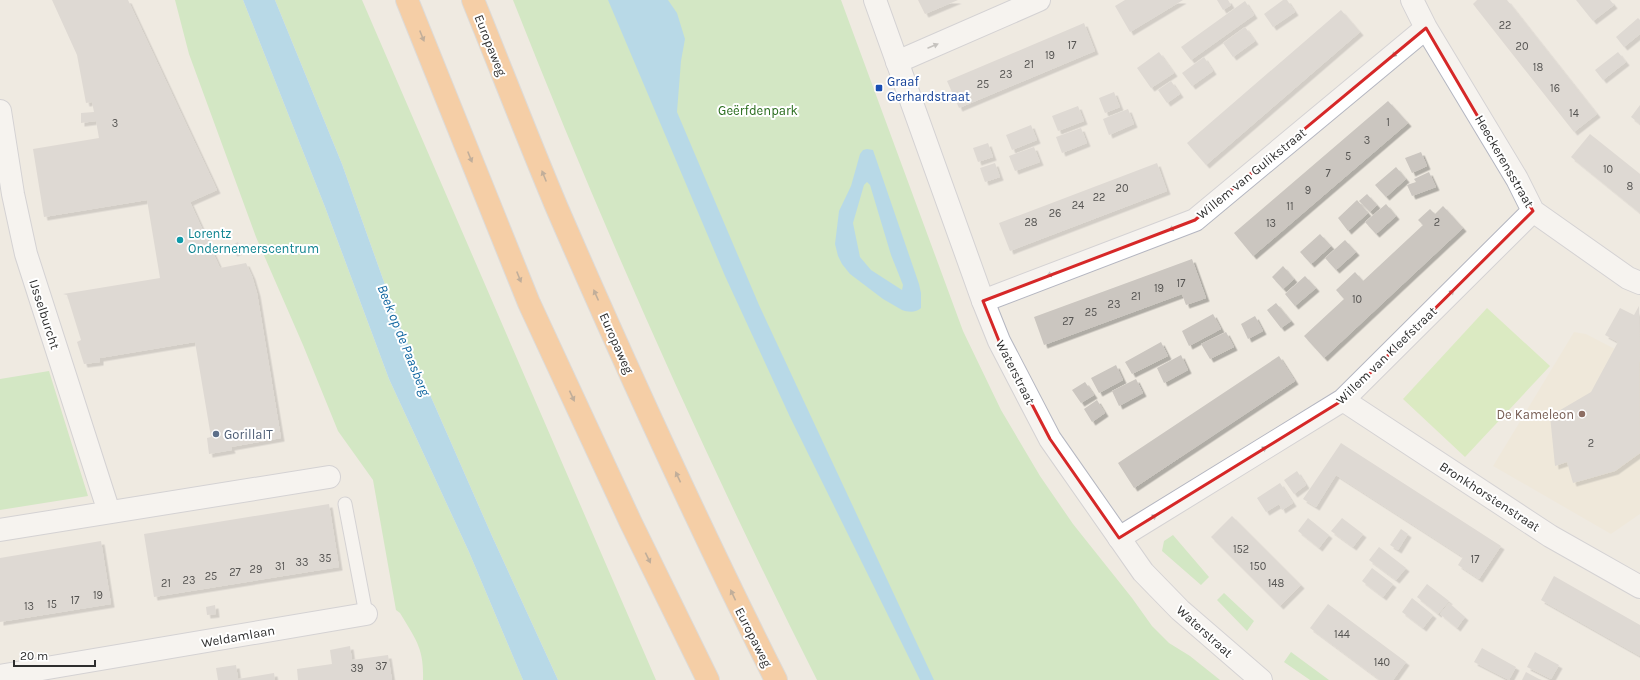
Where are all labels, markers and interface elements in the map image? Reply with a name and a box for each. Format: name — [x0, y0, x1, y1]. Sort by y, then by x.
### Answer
street label: Europaweg — [471, 12, 510, 79]
house number: 22 — [1499, 19, 1511, 32]
one-way arrow — [419, 31, 425, 43]
house number: 17 — [1068, 39, 1076, 52]
house number: 20 — [1516, 40, 1528, 53]
one-way arrow — [927, 43, 939, 49]
one-way arrow — [1391, 48, 1402, 57]
house number: 19 — [1045, 49, 1055, 62]
house number: 21 — [1024, 58, 1034, 71]
house number: 18 — [1533, 61, 1543, 74]
house number: 23 — [1000, 68, 1012, 81]
place label: Graaf Gerhardstraat — [887, 74, 970, 104]
house number: 25 — [977, 78, 989, 91]
house number: 16 — [1550, 82, 1560, 95]
marker: Graaf Gerhardstraat — [874, 83, 884, 93]
park label: Geërfdenpark — [718, 103, 798, 118]
house number: 14 — [1569, 107, 1579, 120]
street label: Heeckerensstraat — [1472, 112, 1537, 210]
house number: 1 — [1386, 116, 1390, 129]
house number: 3 — [112, 117, 118, 130]
street label: Willem van Gulikstraat — [1194, 125, 1309, 222]
house number: 3 — [1364, 134, 1370, 147]
house number: 5 — [1345, 150, 1351, 163]
one-way arrow — [468, 151, 474, 163]
house number: 10 — [1603, 163, 1613, 176]
house number: 7 — [1325, 167, 1331, 180]
one-way arrow — [541, 169, 547, 181]
house number: 8 — [1627, 180, 1634, 193]
house number: 20 — [1116, 182, 1128, 195]
house number: 9 — [1305, 184, 1311, 197]
house number: 22 — [1093, 191, 1105, 204]
house number: 24 — [1072, 199, 1084, 212]
house number: 11 — [1286, 200, 1294, 213]
house number: 26 — [1049, 207, 1061, 220]
house number: 28 — [1024, 216, 1038, 229]
house number: 2 — [1434, 216, 1440, 229]
house number: 13 — [1266, 217, 1276, 230]
one-way arrow — [1167, 225, 1179, 231]
place label: Lorentz Ondernemerscentrum — [188, 226, 319, 256]
marker: Lorentz Ondernemerscentrum — [175, 235, 185, 245]
one-way arrow — [516, 272, 522, 283]
one-way arrow — [1046, 272, 1058, 278]
street label: IJsselburcht — [26, 277, 63, 351]
house number: 17 — [1177, 277, 1185, 290]
water label: Beek op de Paasberg — [373, 282, 434, 399]
house number: 19 — [1154, 282, 1164, 295]
one-way arrow — [592, 289, 598, 301]
one-way arrow — [1445, 289, 1455, 298]
house number: 21 — [1131, 290, 1141, 303]
house number: 10 — [1352, 293, 1362, 306]
house number: 23 — [1108, 298, 1120, 311]
street label: Willem van Kleefstraat — [1333, 303, 1440, 407]
house number: 25 — [1085, 306, 1097, 319]
street label: Europaweg — [596, 310, 637, 377]
house number: 27 — [1062, 315, 1074, 328]
street label: Waterstraat — [993, 338, 1038, 407]
one-way arrow — [569, 390, 575, 402]
place label: De Kameleon — [1497, 407, 1574, 422]
marker: De Kameleon — [1577, 409, 1587, 419]
place label: GorillaIT — [224, 427, 273, 442]
marker: GorillaIT — [211, 429, 221, 439]
house number: 2 — [1588, 437, 1594, 450]
one-way arrow — [1256, 446, 1268, 453]
street label: Bronkhorstenstraat — [1437, 458, 1543, 535]
one-way arrow — [675, 472, 681, 483]
one-way arrow — [1147, 514, 1157, 522]
house number: 152 — [1233, 543, 1249, 556]
house number: 35 — [319, 552, 331, 565]
one-way arrow — [645, 552, 651, 564]
house number: 17 — [1471, 553, 1479, 566]
house number: 33 — [296, 556, 309, 569]
house number: 31 — [275, 560, 285, 573]
house number: 150 — [1250, 560, 1266, 573]
house number: 29 — [250, 563, 262, 576]
house number: 27 — [229, 566, 241, 579]
house number: 25 — [205, 570, 217, 583]
house number: 23 — [183, 574, 195, 587]
house number: 21 — [161, 577, 171, 590]
house number: 148 — [1268, 577, 1285, 590]
house number: 19 — [93, 589, 103, 602]
one-way arrow — [730, 589, 736, 601]
house number: 17 — [71, 594, 79, 607]
house number: 15 — [47, 598, 57, 611]
house number: 13 — [24, 600, 34, 613]
street label: Waterstraat — [1174, 602, 1236, 661]
street label: Europaweg — [732, 605, 775, 670]
street label: Weldamlaan — [200, 623, 276, 650]
house number: 144 — [1334, 628, 1350, 641]
scale bar — [14, 642, 95, 668]
text: 20 m — [20, 649, 48, 663]
house number: 140 — [1374, 656, 1390, 669]
house number: 37 — [375, 660, 387, 673]
house number: 39 — [351, 662, 363, 675]

